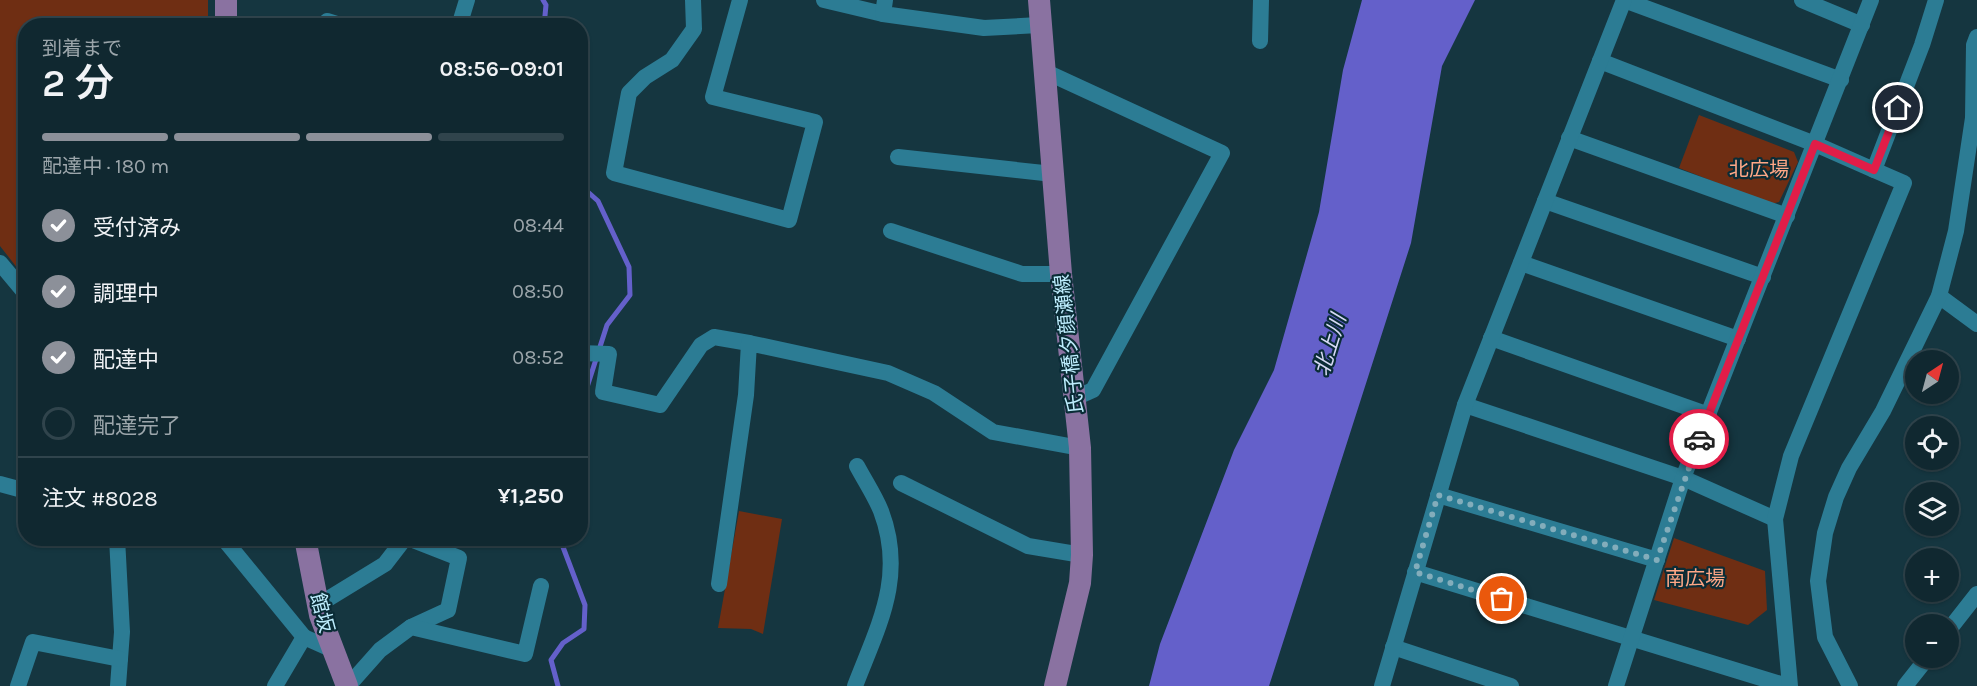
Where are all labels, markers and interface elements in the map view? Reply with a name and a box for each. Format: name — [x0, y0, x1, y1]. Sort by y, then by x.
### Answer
text: 到着まで — [42, 37, 122, 60]
text: 08:56–09:01 — [440, 56, 564, 82]
text: 2 分 — [42, 60, 114, 106]
pin — [1872, 82, 1923, 133]
icon: home — [1881, 91, 1914, 124]
text: 配達中 · 180 m — [42, 155, 169, 178]
park label: 北広場 — [1729, 158, 1789, 181]
icon: check — [42, 209, 75, 242]
text: 08:44 — [513, 214, 564, 237]
text: 受付済み — [93, 215, 181, 241]
street label: 氏子橋夕顔瀬線 — [1050, 273, 1088, 415]
icon: check — [42, 275, 75, 308]
text: 08:50 — [512, 280, 564, 303]
text: 調理中 — [93, 281, 159, 307]
water label: 北上川 — [1309, 309, 1351, 379]
icon: check — [42, 341, 75, 374]
text: 08:52 — [512, 346, 564, 369]
text: 配達中 — [93, 347, 159, 373]
north arrow — [1905, 350, 1959, 404]
map controls — [1905, 350, 1959, 668]
courier — [1669, 409, 1729, 469]
text: 配達完了 — [93, 413, 181, 439]
button: locate — [1905, 416, 1959, 470]
icon: car — [1683, 423, 1716, 456]
button: layers — [1905, 482, 1959, 536]
text: ¥1,250 — [498, 483, 564, 509]
text: 注文 #8028 — [42, 486, 158, 512]
button: + — [1905, 548, 1959, 602]
park label: 南広場 — [1665, 567, 1725, 590]
pin — [1476, 573, 1527, 624]
icon: bag — [1485, 582, 1518, 615]
street label: 館坂 — [306, 591, 338, 635]
button: − — [1905, 614, 1959, 668]

